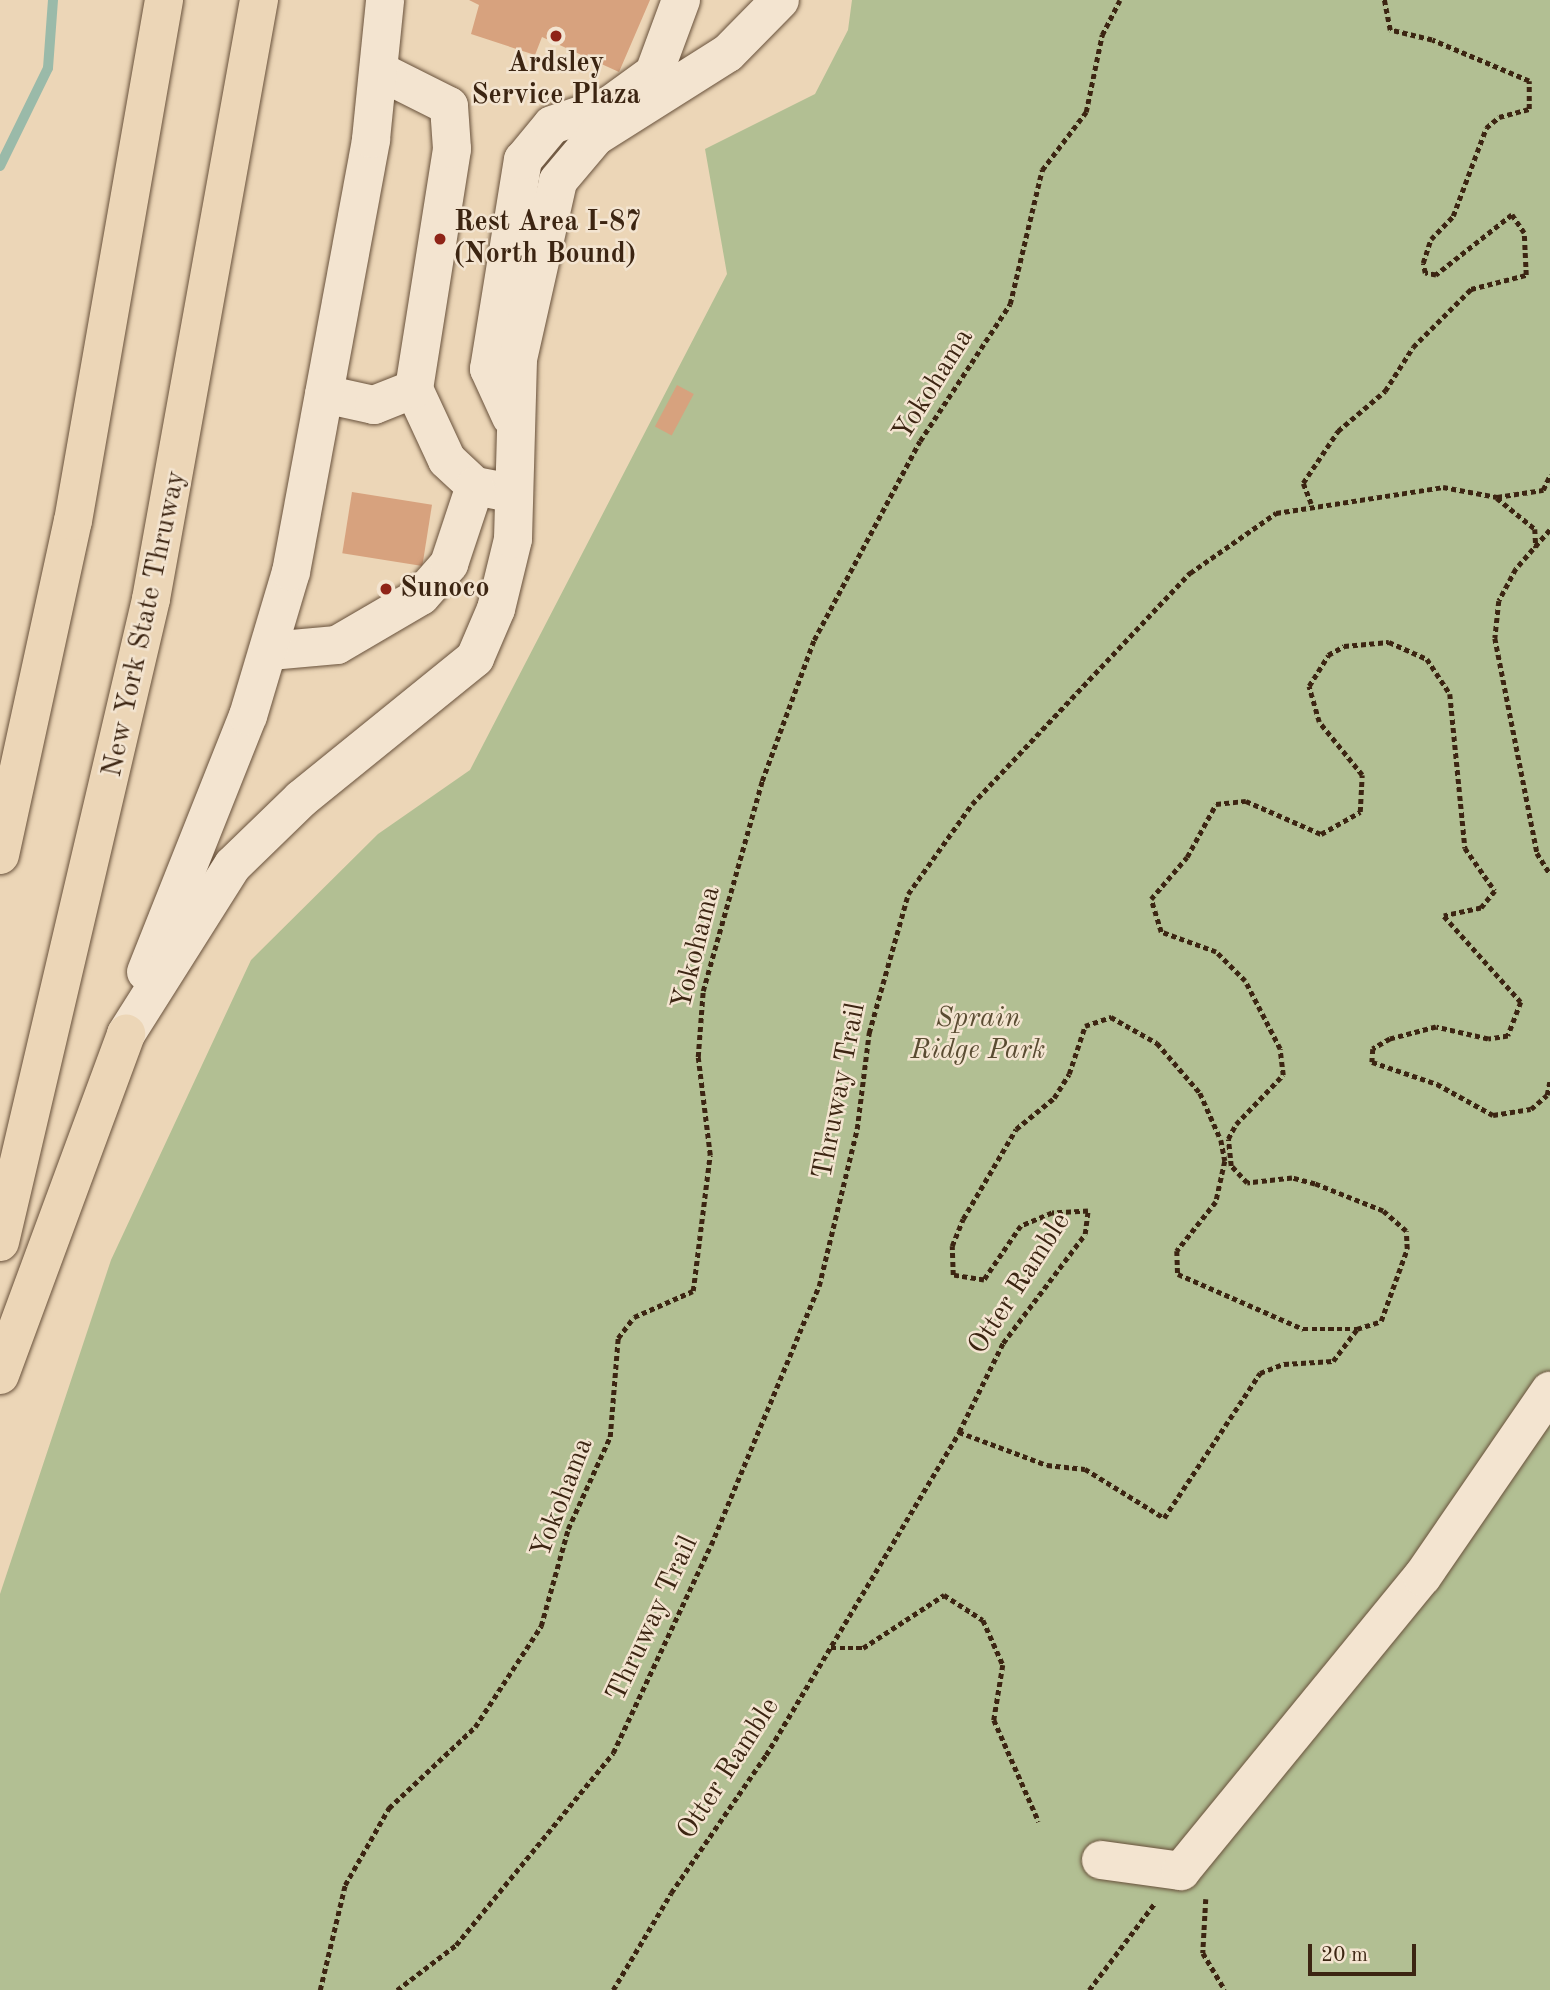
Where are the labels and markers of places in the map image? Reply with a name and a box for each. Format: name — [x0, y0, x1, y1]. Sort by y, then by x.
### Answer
marker: Ardsley Service Plaza — [548, 28, 564, 44]
place label: Ardsley Service Plaza — [471, 47, 641, 113]
place label: Rest Area I-87 (North Bound) — [454, 206, 641, 272]
marker: Rest Area I-87 (North Bound) — [432, 231, 448, 247]
place label: Sunoco — [400, 572, 490, 606]
marker: Sunoco — [378, 581, 394, 597]

